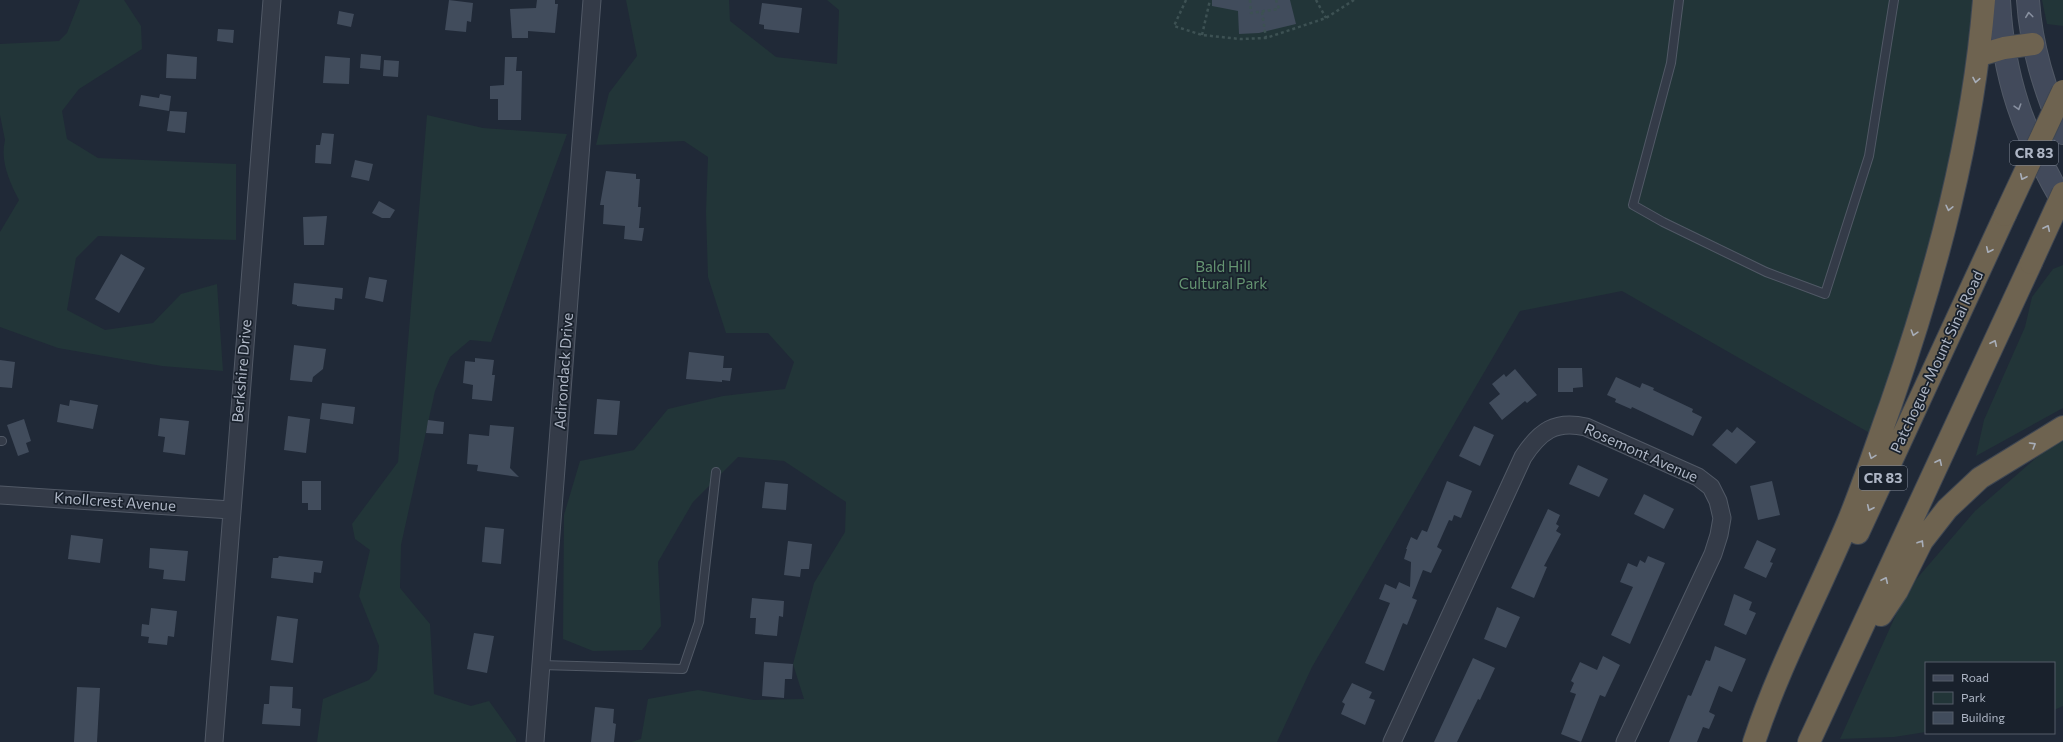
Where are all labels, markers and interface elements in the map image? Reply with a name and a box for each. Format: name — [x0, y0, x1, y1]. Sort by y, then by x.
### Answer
one-way arrow — [2025, 12, 2034, 18]
one-way arrow — [1972, 77, 1981, 84]
one-way arrow — [2013, 103, 2022, 110]
road number: CR 83 — [2010, 141, 2058, 165]
one-way arrow — [2020, 173, 2028, 181]
one-way arrow — [1946, 205, 1954, 211]
one-way arrow — [2042, 225, 2050, 232]
one-way arrow — [1986, 246, 1994, 253]
park label: Bald Hill Cultural Park — [1179, 257, 1267, 292]
street label: Patchogue-Mount Sinai Road — [1886, 268, 1986, 456]
street label: Adirondack Drive — [550, 312, 576, 430]
street label: Berkshire Drive — [228, 318, 254, 423]
one-way arrow — [1910, 329, 1919, 336]
one-way arrow — [1989, 340, 1997, 348]
street label: Rosemont Avenue — [1582, 419, 1701, 485]
one-way arrow — [2029, 442, 2036, 449]
one-way arrow — [1869, 452, 1877, 459]
one-way arrow — [1934, 458, 1942, 466]
road number: CR 83 — [1859, 466, 1907, 490]
street label: Knollcrest Avenue — [54, 488, 177, 514]
one-way arrow — [1866, 504, 1874, 511]
one-way arrow — [1916, 540, 1924, 547]
one-way arrow — [1880, 576, 1888, 584]
legend — [1925, 662, 2055, 734]
text: Road — [1961, 670, 1989, 684]
text: Park — [1961, 690, 1987, 704]
text: Building — [1961, 710, 2005, 724]

